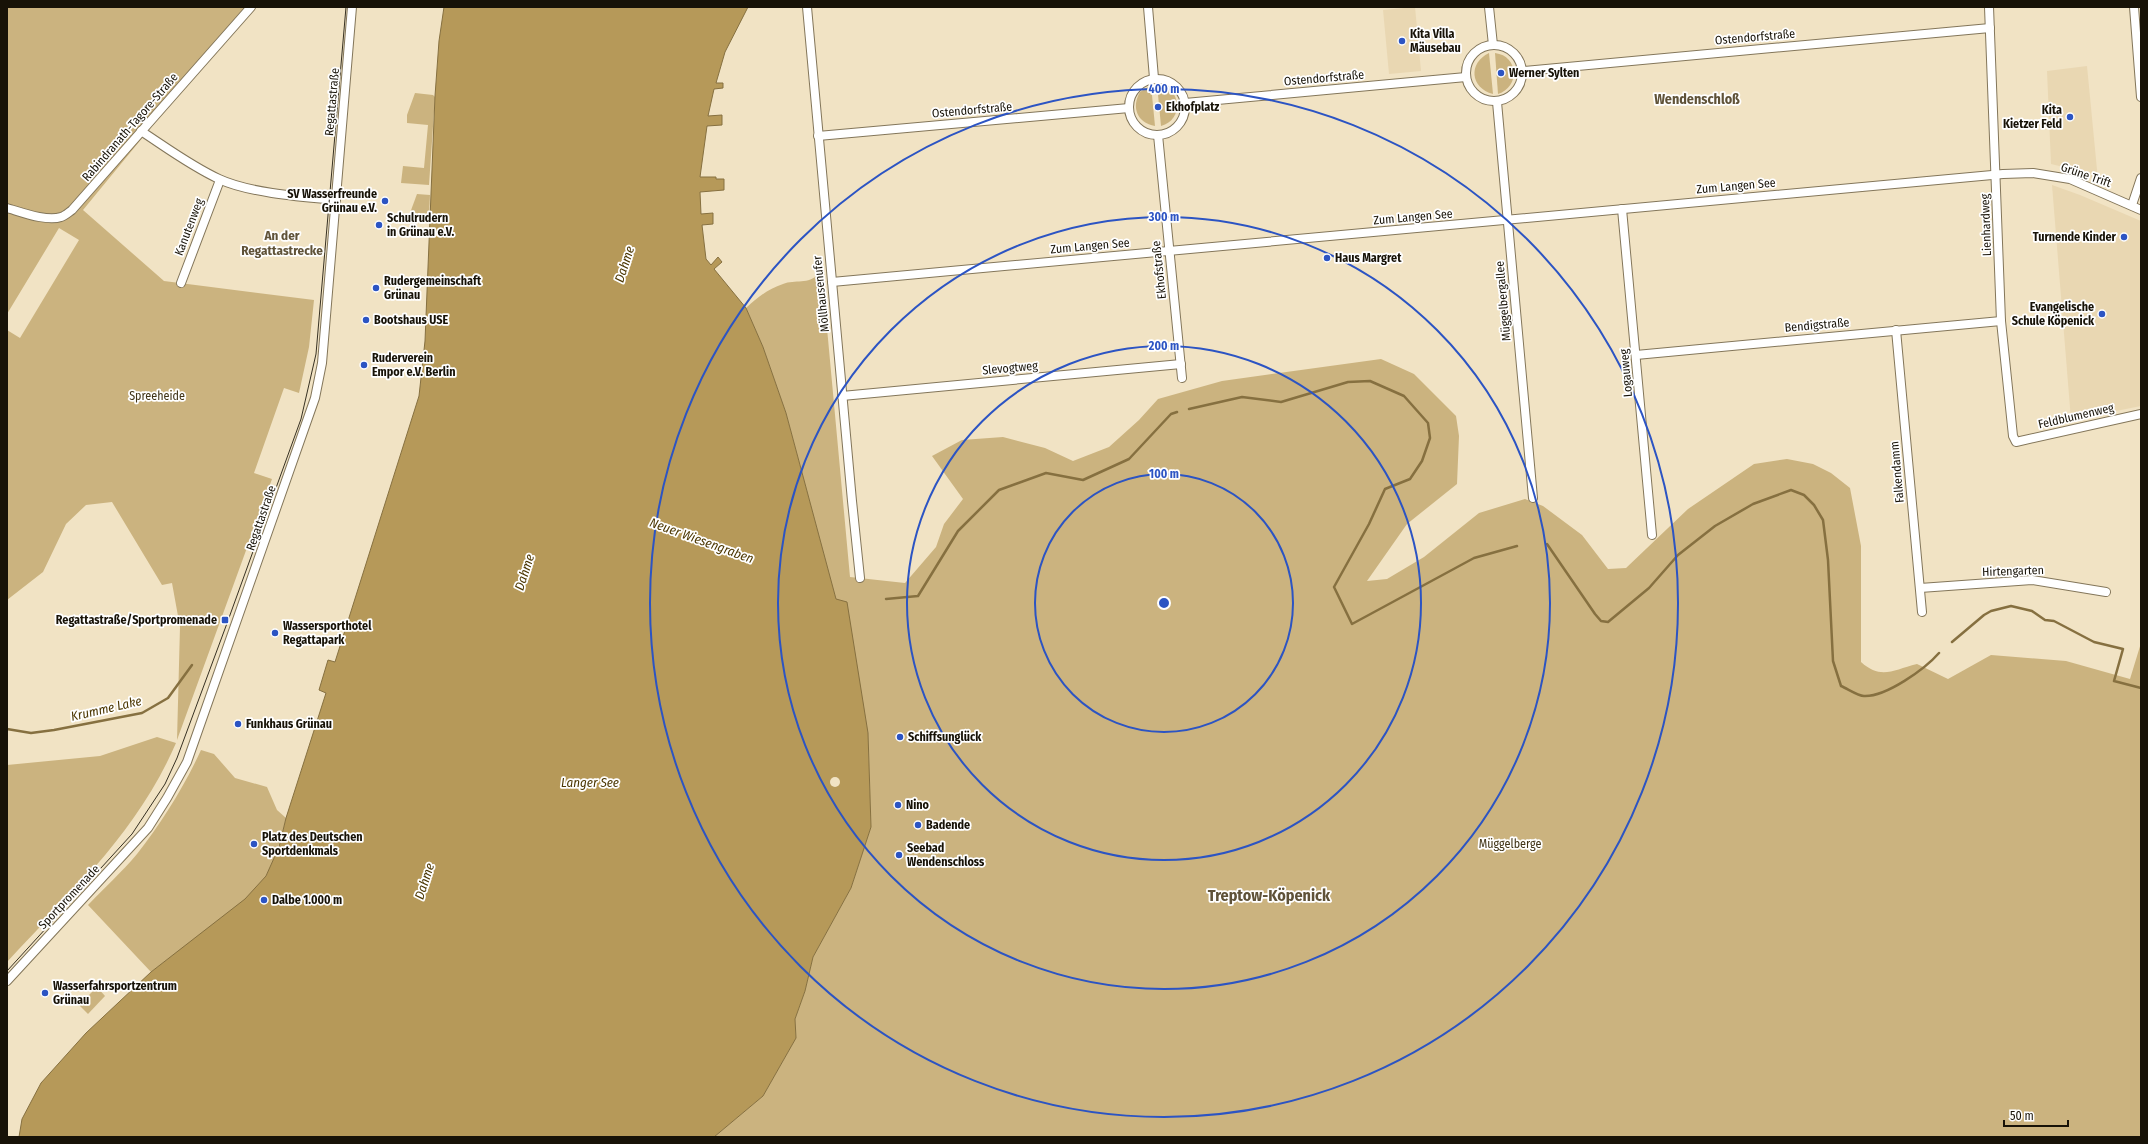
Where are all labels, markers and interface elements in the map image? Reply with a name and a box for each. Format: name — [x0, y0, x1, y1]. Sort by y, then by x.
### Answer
place label: Kita Villa Mäusebau — [1410, 27, 1461, 55]
street label: Ostendorfstraße — [1714, 27, 1796, 47]
marker: Kita Villa Mäusebau — [1397, 36, 1407, 46]
place label: Werner Sylten — [1509, 66, 1579, 80]
street label: Regattastraße — [322, 67, 342, 137]
street label: Ostendorfstraße — [1283, 68, 1365, 88]
marker: Werner Sylten — [1496, 68, 1506, 78]
street label: Rabindranath-Tagore-Straße — [79, 70, 181, 184]
text: 400 m — [1149, 82, 1179, 96]
district label: Wendenschloß — [1654, 91, 1740, 108]
street label: Ostendorfstraße — [931, 100, 1013, 120]
place label: Ekhofplatz — [1166, 100, 1219, 114]
marker: Ekhofplatz — [1153, 102, 1163, 112]
place label: Kita Kietzer Feld — [2003, 103, 2062, 131]
marker: Kita Kietzer Feld — [2065, 112, 2075, 122]
street label: Grüne Trift — [2059, 160, 2113, 190]
street label: Zum Langen See — [1696, 176, 1776, 196]
place label: SV Wasserfreunde Grünau e.V. — [287, 187, 377, 215]
street label: Lienhardweg — [1978, 193, 1994, 256]
street label: Kanutenweg — [172, 196, 206, 258]
marker: SV Wasserfreunde Grünau e.V. — [380, 196, 390, 206]
street label: Zum Langen See — [1373, 207, 1453, 227]
text: 300 m — [1148, 210, 1179, 224]
place label: Schulrudern in Grünau e.V. — [387, 211, 454, 239]
marker: Schulrudern in Grünau e.V. — [374, 220, 384, 230]
district label: An der Regattastrecke — [241, 228, 323, 258]
place label: Turnende Kinder — [2033, 230, 2117, 244]
marker: Turnende Kinder — [2119, 232, 2129, 242]
street label: Zum Langen See — [1050, 236, 1130, 256]
street label: Ekhofstraße — [1149, 240, 1169, 300]
water label: Dahme — [612, 244, 637, 284]
place label: Haus Margret — [1335, 251, 1402, 265]
marker: Haus Margret — [1322, 253, 1332, 263]
street label: Möllhausenufer — [810, 254, 832, 333]
street label: Müggelbergallee — [1493, 260, 1513, 342]
place label: Rudergemeinschaft Grünau — [384, 274, 482, 302]
marker: Rudergemeinschaft Grünau — [371, 283, 381, 293]
place label: Evangelische Schule Köpenick — [2012, 300, 2095, 328]
marker: Evangelische Schule Köpenick — [2097, 309, 2107, 319]
place label: Bootshaus USE — [374, 313, 448, 327]
marker: Bootshaus USE — [361, 315, 371, 325]
street label: Bendigstraße — [1784, 315, 1850, 335]
text: 200 m — [1148, 339, 1179, 353]
street label: Logauweg — [1617, 348, 1635, 398]
place label: Ruderverein Empor e.V. Berlin — [372, 351, 455, 379]
street label: Slevogtweg — [982, 359, 1039, 377]
marker: Ruderverein Empor e.V. Berlin — [359, 360, 369, 370]
park label: Spreeheide — [129, 389, 185, 403]
street label: Feldblumenweg — [2037, 400, 2115, 431]
street label: Falkendamm — [1887, 441, 1907, 503]
text: 100 m — [1149, 467, 1179, 481]
street label: Regattastraße — [243, 483, 279, 553]
water label: Neuer Wiesengraben — [648, 515, 756, 566]
water label: Dahme — [512, 552, 537, 592]
street label: Hirtengarten — [1982, 563, 2044, 579]
centre of rings — [1157, 596, 1171, 610]
place label: Regattastraße/Sportpromenade — [56, 613, 217, 627]
marker: Regattastraße/Sportpromenade — [220, 615, 230, 625]
place label: Wassersporthotel Regattapark — [283, 619, 372, 647]
marker: Wassersporthotel Regattapark — [270, 628, 280, 638]
water label: Krumme Lake — [69, 693, 143, 724]
place label: Funkhaus Grünau — [246, 717, 332, 731]
marker: Funkhaus Grünau — [233, 719, 243, 729]
place label: Schiffsunglück — [908, 730, 982, 744]
marker: Schiffsunglück — [895, 732, 905, 742]
water label: Langer See — [561, 775, 619, 790]
place label: Nino — [906, 798, 930, 812]
marker: Nino — [893, 800, 903, 810]
place label: Badende — [926, 818, 970, 832]
marker: Badende — [913, 820, 923, 830]
place label: Platz des Deutschen Sportdenkmals — [262, 830, 363, 858]
park label: Müggelberge — [1479, 837, 1541, 851]
marker: Platz des Deutschen Sportdenkmals — [249, 839, 259, 849]
place label: Seebad Wendenschloss — [907, 841, 985, 869]
marker: Seebad Wendenschloss — [894, 850, 904, 860]
water label: Dahme — [412, 861, 437, 901]
street label: Sportpromenade — [36, 862, 102, 932]
district label: Treptow-Köpenick — [1208, 886, 1331, 905]
place label: Dalbe 1.000 m — [272, 893, 342, 907]
marker: Dalbe 1.000 m — [259, 895, 269, 905]
place label: Wasserfahrsportzentrum Grünau — [53, 979, 177, 1007]
marker: Wasserfahrsportzentrum Grünau — [40, 988, 50, 998]
scale bar — [2004, 1102, 2068, 1128]
text: 50 m — [2010, 1109, 2034, 1123]

